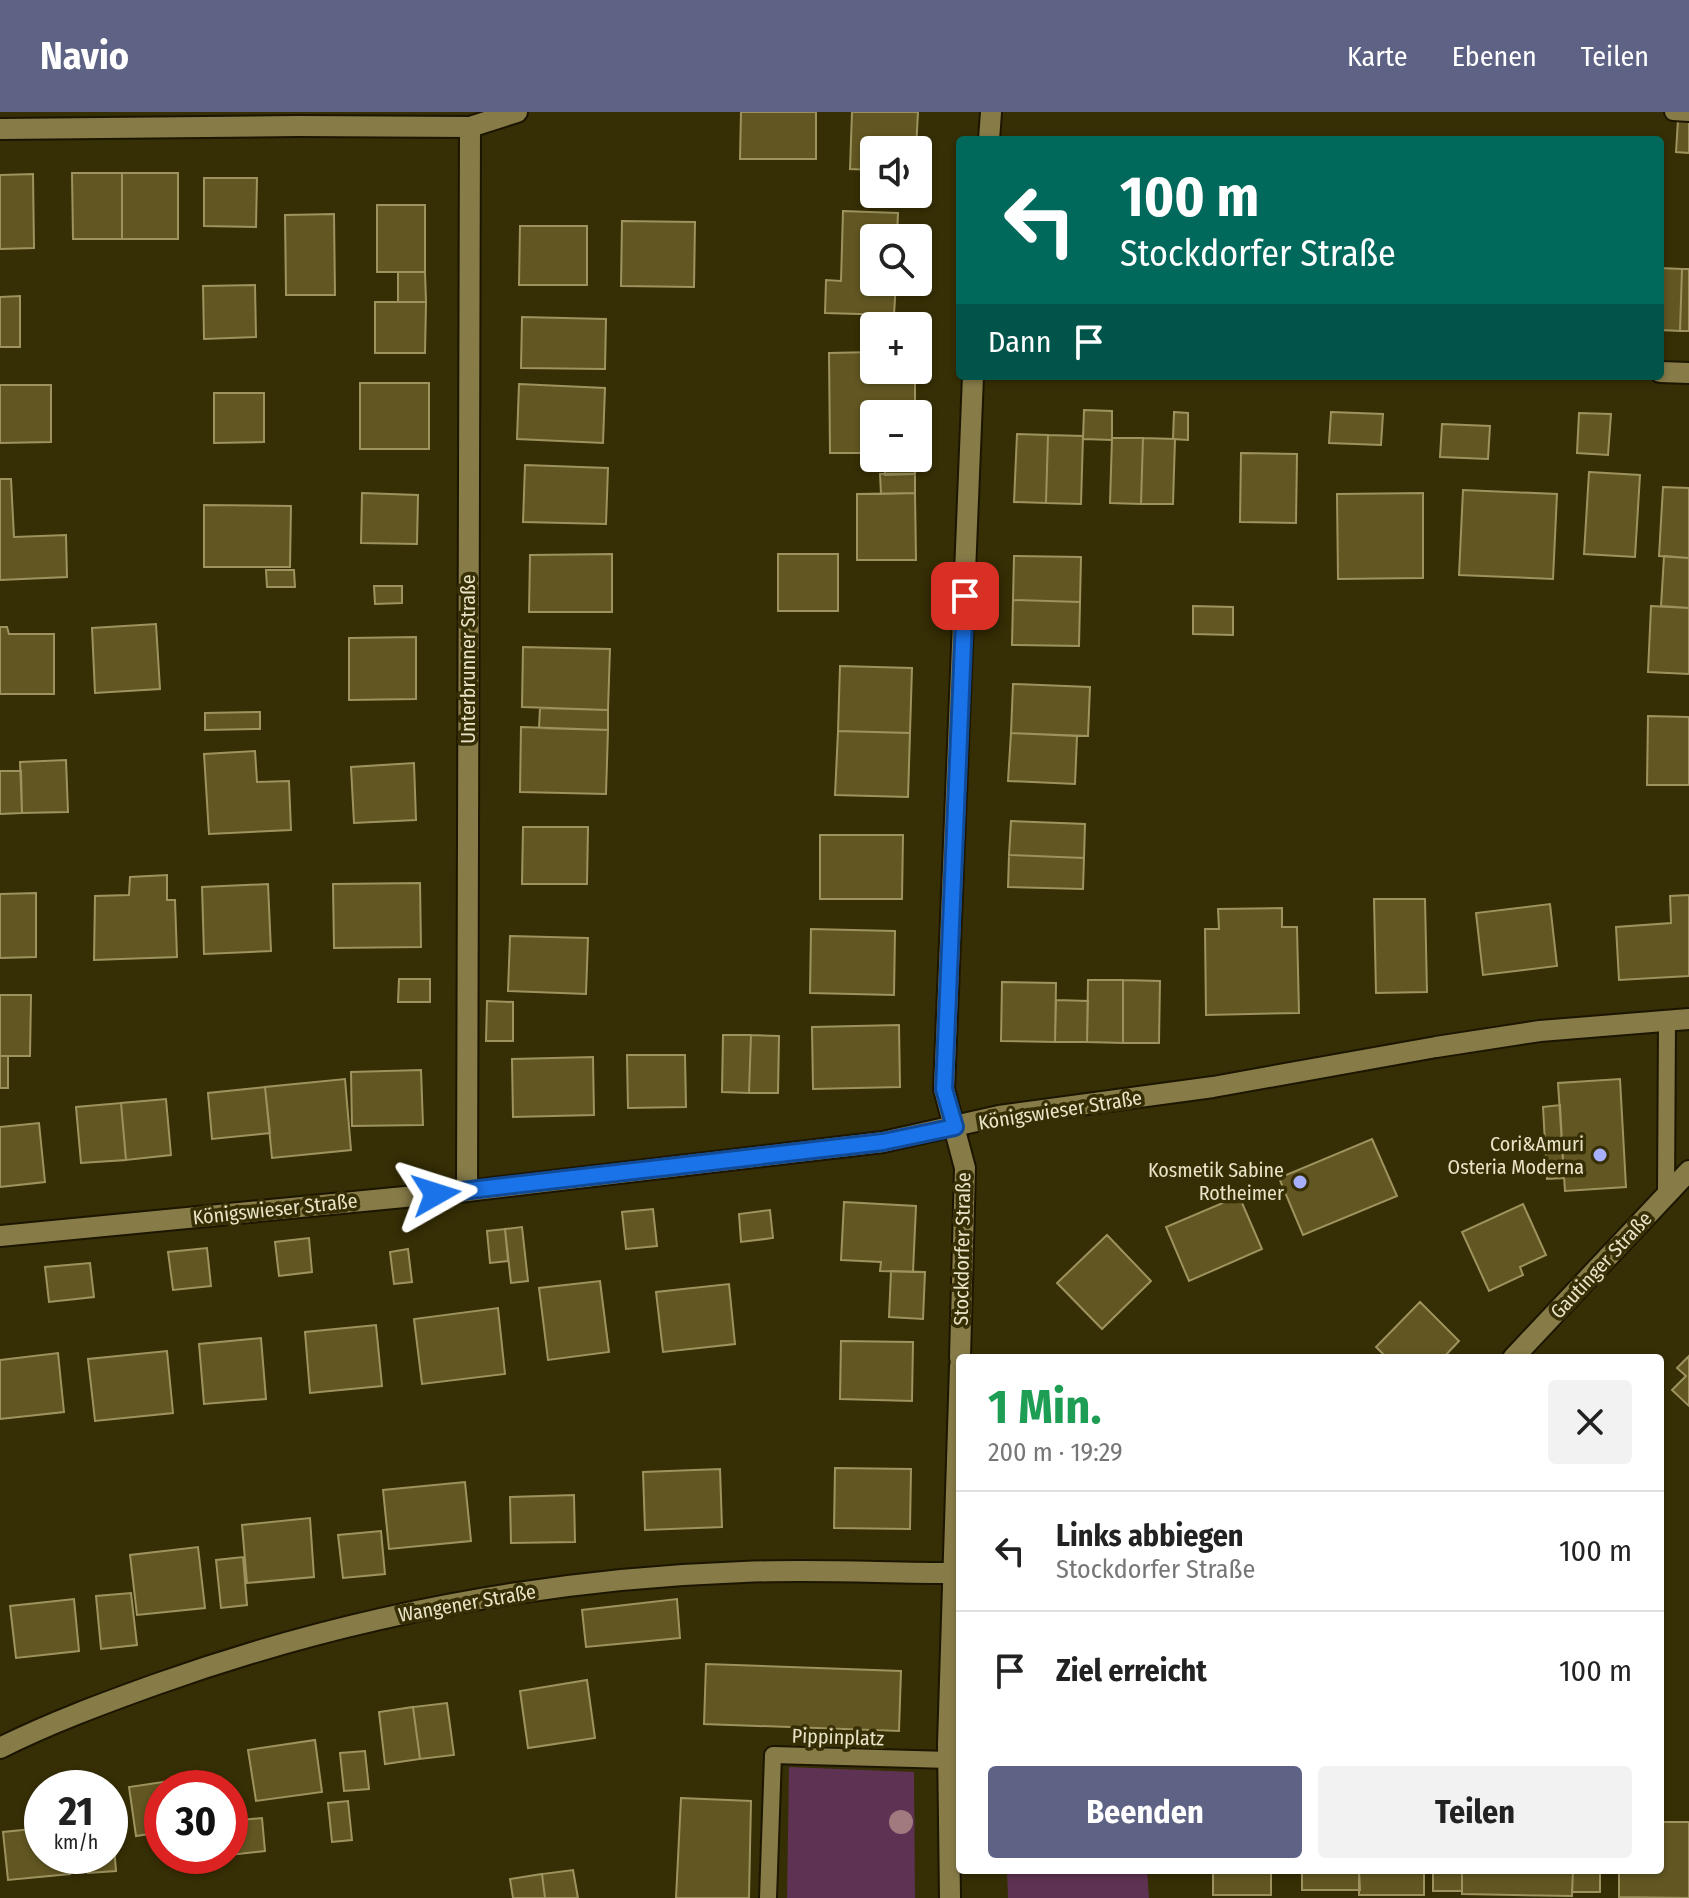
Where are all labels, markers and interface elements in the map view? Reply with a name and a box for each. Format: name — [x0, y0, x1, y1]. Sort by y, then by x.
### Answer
text: Navio — [40, 33, 129, 79]
text: Karte — [1347, 40, 1408, 73]
text: Ebenen — [1452, 40, 1537, 73]
text: Teilen — [1581, 40, 1649, 73]
map controls — [860, 136, 932, 472]
button: sound — [860, 136, 932, 208]
text: 100 m — [1120, 164, 1259, 231]
icon: left — [988, 168, 1092, 272]
button: search — [860, 224, 932, 296]
text: Stockdorfer Straße — [1120, 232, 1396, 276]
button: + — [860, 312, 932, 384]
icon: arrive — [1067, 320, 1111, 364]
text: Dann — [988, 324, 1051, 360]
button: − — [860, 400, 932, 472]
pin — [931, 562, 999, 630]
street label: Unterbrunner Straße — [456, 574, 480, 744]
icon: arrive — [943, 574, 987, 618]
street label: Königswieser Straße — [976, 1085, 1144, 1135]
place label: Cori&Amuri Osteria Moderna — [1448, 1132, 1584, 1179]
marker: Cori&Amuri Osteria Moderna — [1591, 1146, 1609, 1164]
position arrow — [394, 1152, 478, 1236]
place label: Kosmetik Sabine Rotheimer — [1148, 1158, 1284, 1205]
street label: Stockdorfer Straße — [949, 1172, 975, 1326]
marker: Kosmetik Sabine Rotheimer — [1291, 1173, 1309, 1191]
street label: Königswieser Straße — [192, 1188, 358, 1230]
street label: Gautinger Straße — [1545, 1206, 1657, 1324]
text: 1 Min. — [988, 1378, 1101, 1436]
button: close — [1548, 1380, 1632, 1464]
text: 200 m · 19:29 — [988, 1437, 1123, 1468]
text: Links abbiegen — [1056, 1518, 1244, 1554]
icon: left — [988, 1529, 1032, 1573]
text: 100 m — [1559, 1533, 1632, 1569]
text: Stockdorfer Straße — [1056, 1554, 1255, 1585]
street label: Wangener Straße — [396, 1579, 538, 1627]
icon: arrive — [988, 1649, 1032, 1693]
text: Ziel erreicht — [1056, 1653, 1207, 1689]
text: 100 m — [1559, 1653, 1632, 1689]
street label: Pippinplatz — [791, 1723, 885, 1751]
button: Beenden — [988, 1766, 1302, 1858]
button: Teilen — [1318, 1766, 1632, 1858]
speed limit sign: 30 — [144, 1770, 248, 1874]
text: 21 — [59, 1788, 93, 1836]
text: km/h — [54, 1830, 98, 1854]

